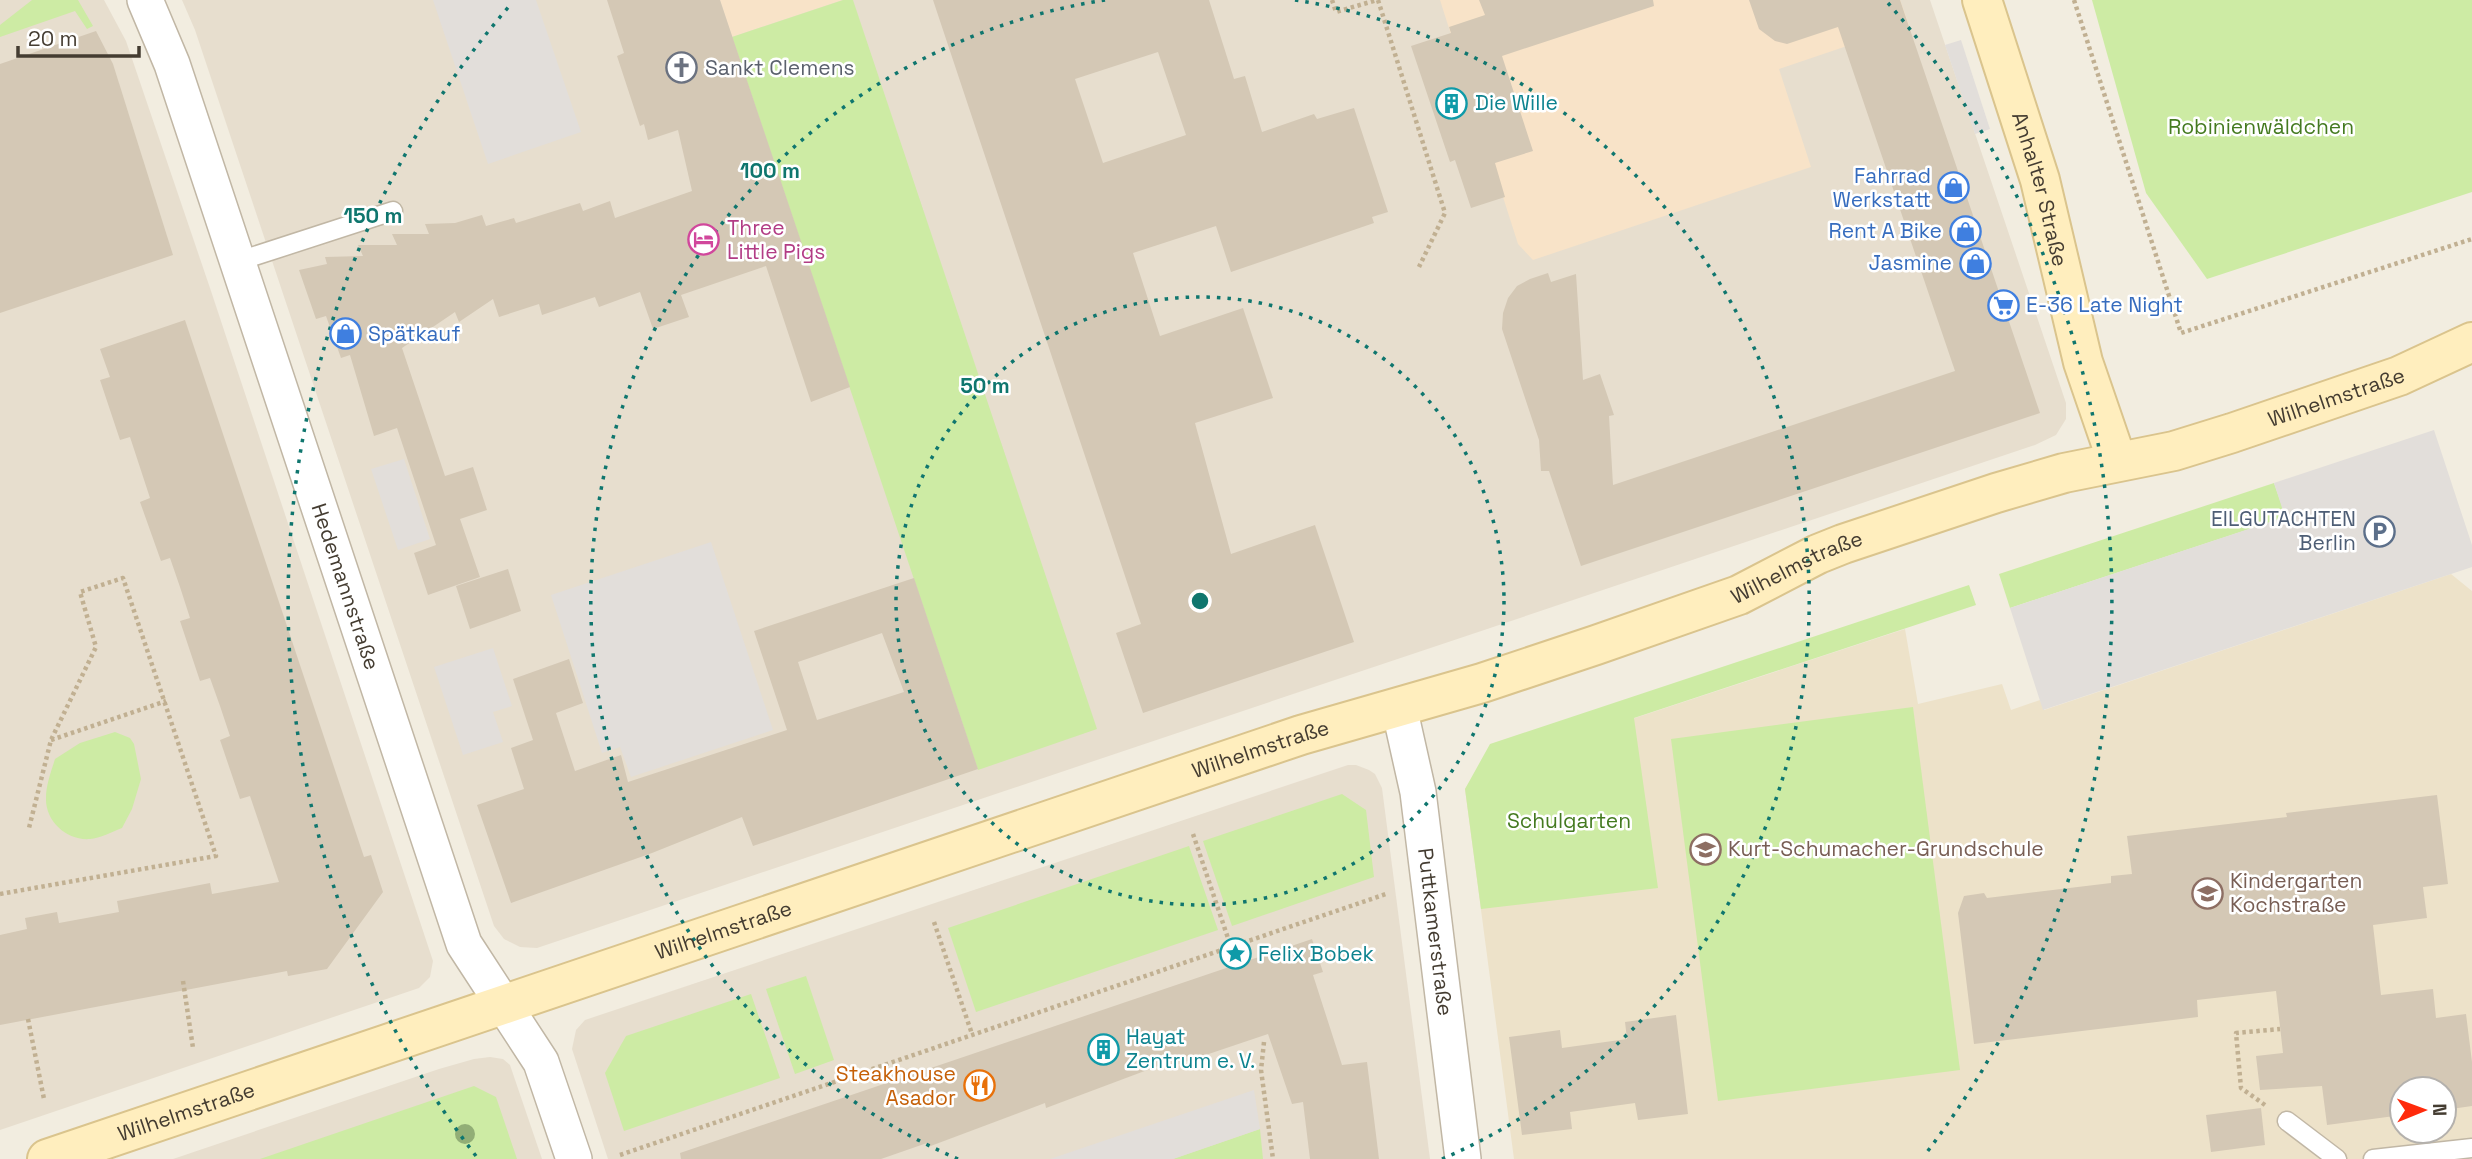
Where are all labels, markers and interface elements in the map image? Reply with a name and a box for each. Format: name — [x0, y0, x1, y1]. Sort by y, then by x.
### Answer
scale bar — [18, 14, 138, 58]
text: 20 m — [28, 25, 78, 52]
church icon: Sankt Clemens — [665, 51, 699, 85]
place label: Sankt Clemens — [705, 54, 855, 81]
building icon: Die Wille — [1435, 86, 1469, 120]
place label: Die Wille — [1475, 89, 1558, 116]
street label: Anhalter Straße — [2006, 108, 2074, 269]
park label: Robinienwäldchen — [2168, 113, 2354, 140]
text: 100 m — [740, 157, 800, 184]
place label: Fahrrad Werkstatt — [1833, 162, 1931, 213]
shop icon: Fahrrad Werkstatt — [1937, 171, 1971, 205]
text: 150 m — [344, 202, 402, 229]
place label: Three Little Pigs — [727, 214, 825, 265]
shop icon: Rent A Bike — [1948, 214, 1982, 248]
place label: Rent A Bike — [1828, 217, 1942, 244]
hotel icon: Three Little Pigs — [687, 223, 721, 257]
shop icon: Jasmine — [1958, 246, 1992, 280]
place label: Jasmine — [1868, 249, 1952, 276]
supermarket icon: E-36 Late Night — [1986, 288, 2020, 322]
place label: E-36 Late Night — [2026, 291, 2183, 318]
shop icon: Spätkauf — [328, 317, 362, 351]
place label: Spätkauf — [368, 320, 460, 347]
street label: Wilhelmstraße — [2264, 361, 2408, 433]
text: 50 m — [960, 372, 1010, 399]
street label: Hedemannstraße — [306, 500, 386, 673]
place label: EILGUTACHTEN Berlin — [2211, 505, 2356, 556]
parking icon: EILGUTACHTEN Berlin — [2362, 514, 2396, 548]
street label: Wilhelmstraße — [1726, 524, 1866, 610]
centre of rings — [1188, 589, 1212, 613]
street label: Wilhelmstraße — [1188, 714, 1332, 784]
park label: Schulgarten — [1507, 807, 1631, 834]
school or university icon: Kurt-Schumacher-Grundschule — [1688, 832, 1722, 866]
place label: Kurt-Schumacher-Grundschule — [1728, 835, 2044, 862]
street label: Puttkamerstraße — [1412, 846, 1459, 1017]
place label: Kindergarten Kochstraße — [2230, 867, 2362, 918]
school or university icon: Kindergarten Kochstraße — [2190, 876, 2224, 910]
street label: Wilhelmstraße — [651, 894, 795, 966]
place icon: Felix Bobek — [1218, 937, 1252, 971]
place label: Felix Bobek — [1258, 940, 1374, 967]
place label: Hayat Zentrum e. V. — [1126, 1023, 1255, 1074]
building icon: Hayat Zentrum e. V. — [1086, 1032, 1120, 1066]
place label: Steakhouse Asador — [836, 1060, 956, 1111]
restaurant icon: Steakhouse Asador — [962, 1069, 996, 1103]
north arrow — [2388, 1075, 2458, 1145]
street label: Wilhelmstraße — [114, 1076, 258, 1147]
text: N — [2427, 1103, 2452, 1116]

